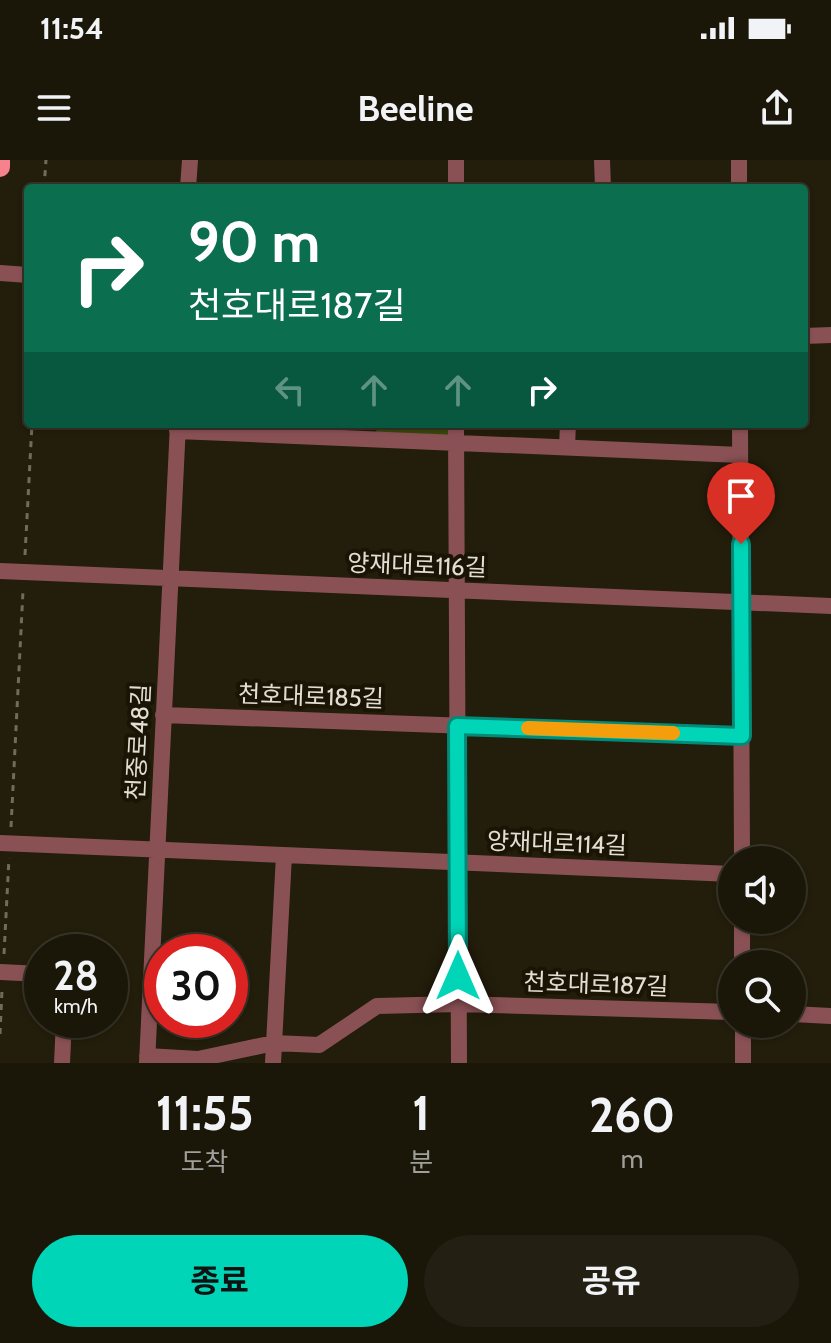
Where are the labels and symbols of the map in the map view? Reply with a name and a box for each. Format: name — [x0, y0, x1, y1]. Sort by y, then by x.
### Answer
pin — [707, 462, 775, 544]
street label: 양재대로116길 — [347, 548, 487, 582]
street label: 천호대로185길 — [238, 679, 384, 713]
street label: 천중로48길 — [120, 683, 156, 801]
street label: 양재대로114길 — [487, 826, 627, 860]
speed limit sign: 30 — [144, 934, 248, 1038]
position arrow — [416, 934, 500, 1018]
street label: 천호대로187길 — [523, 967, 669, 1001]

